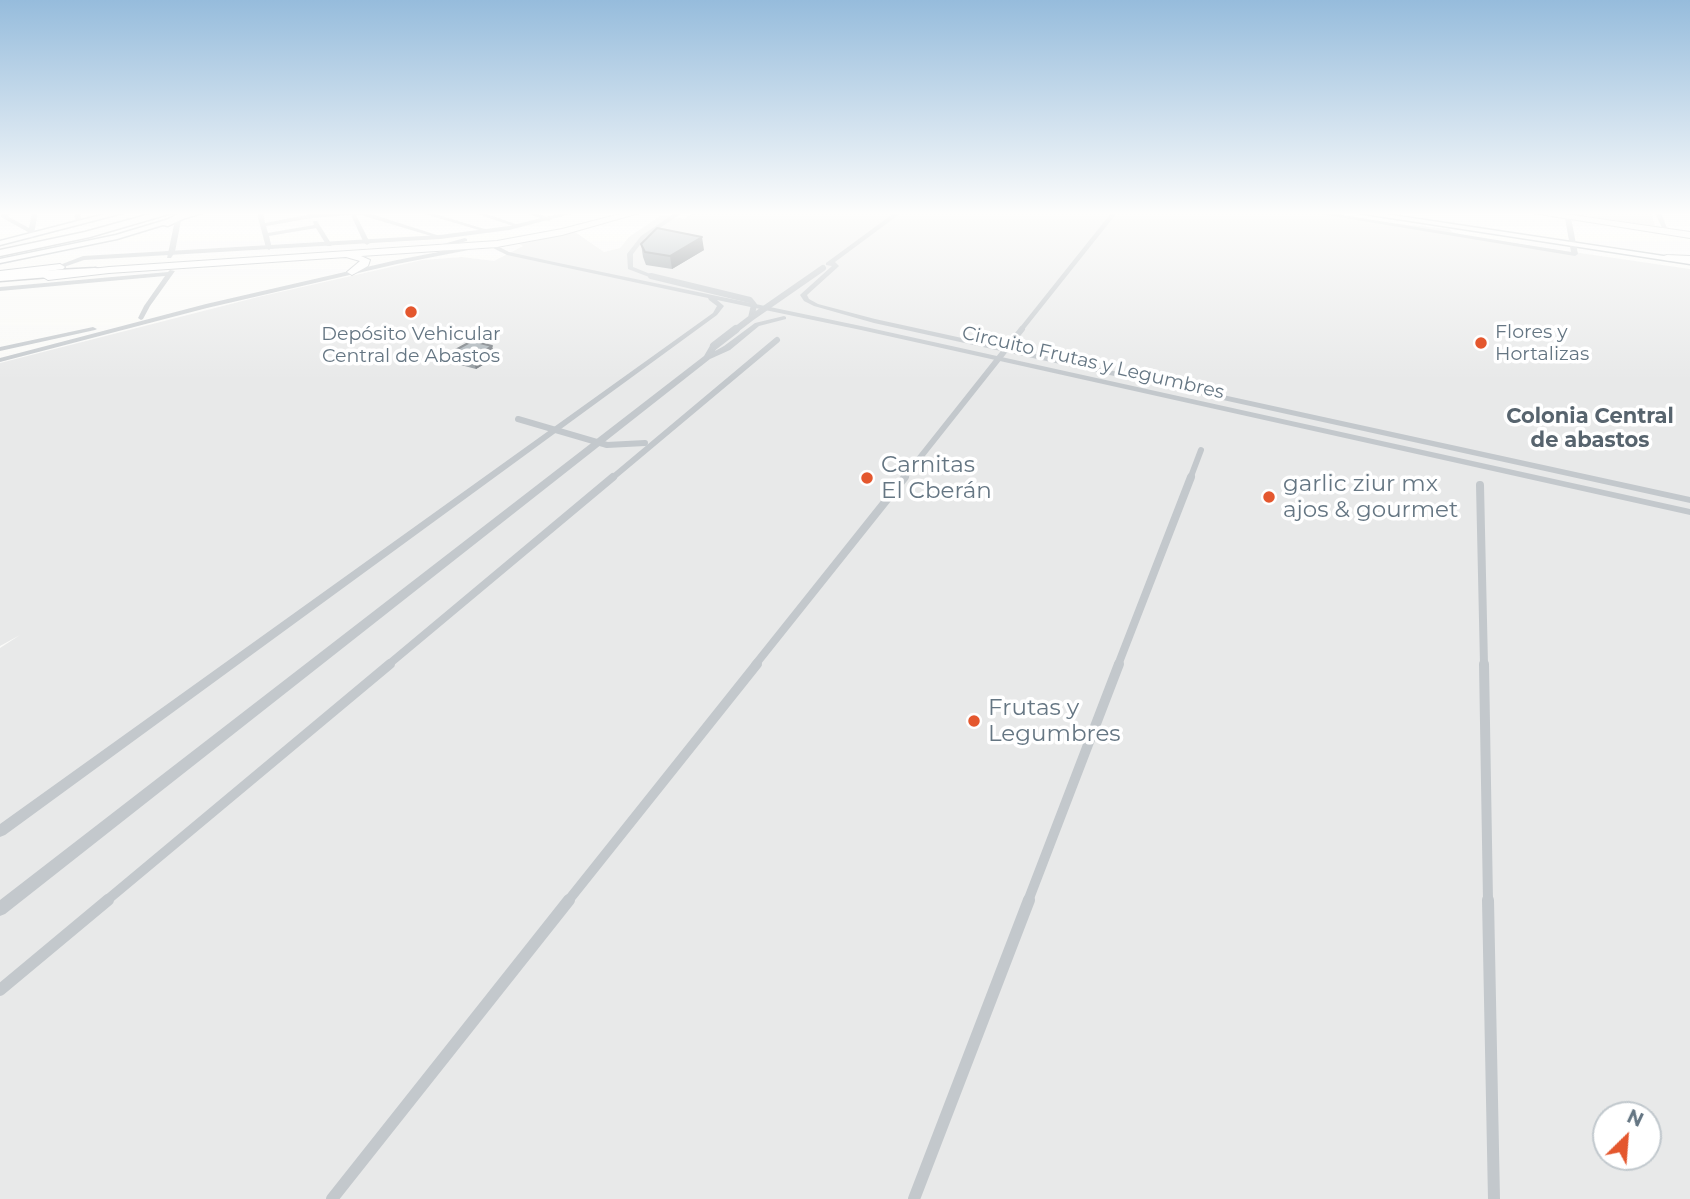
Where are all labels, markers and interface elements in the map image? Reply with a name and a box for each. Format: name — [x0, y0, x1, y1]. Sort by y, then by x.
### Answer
marker: Depósito Vehicular Central de Abastos — [403, 304, 419, 320]
place label: Flores y Hortalizas — [1495, 321, 1589, 365]
street label: Circuito Frutas y Legumbres — [960, 322, 1226, 404]
place label: Depósito Vehicular Central de Abastos — [321, 323, 501, 367]
marker: Flores y Hortalizas — [1473, 335, 1489, 351]
district label: Colonia Central de abastos — [1506, 404, 1674, 454]
place label: Carnitas El Cberán — [881, 451, 992, 505]
marker: Carnitas El Cberán — [859, 470, 875, 486]
place label: garlic ziur mx ajos & gourmet — [1283, 470, 1458, 524]
marker: garlic ziur mx ajos & gourmet — [1261, 489, 1277, 505]
place label: Frutas y Legumbres — [988, 694, 1121, 748]
marker: Frutas y Legumbres — [966, 713, 982, 729]
north arrow — [1592, 1101, 1662, 1171]
text: N — [1623, 1105, 1647, 1132]

